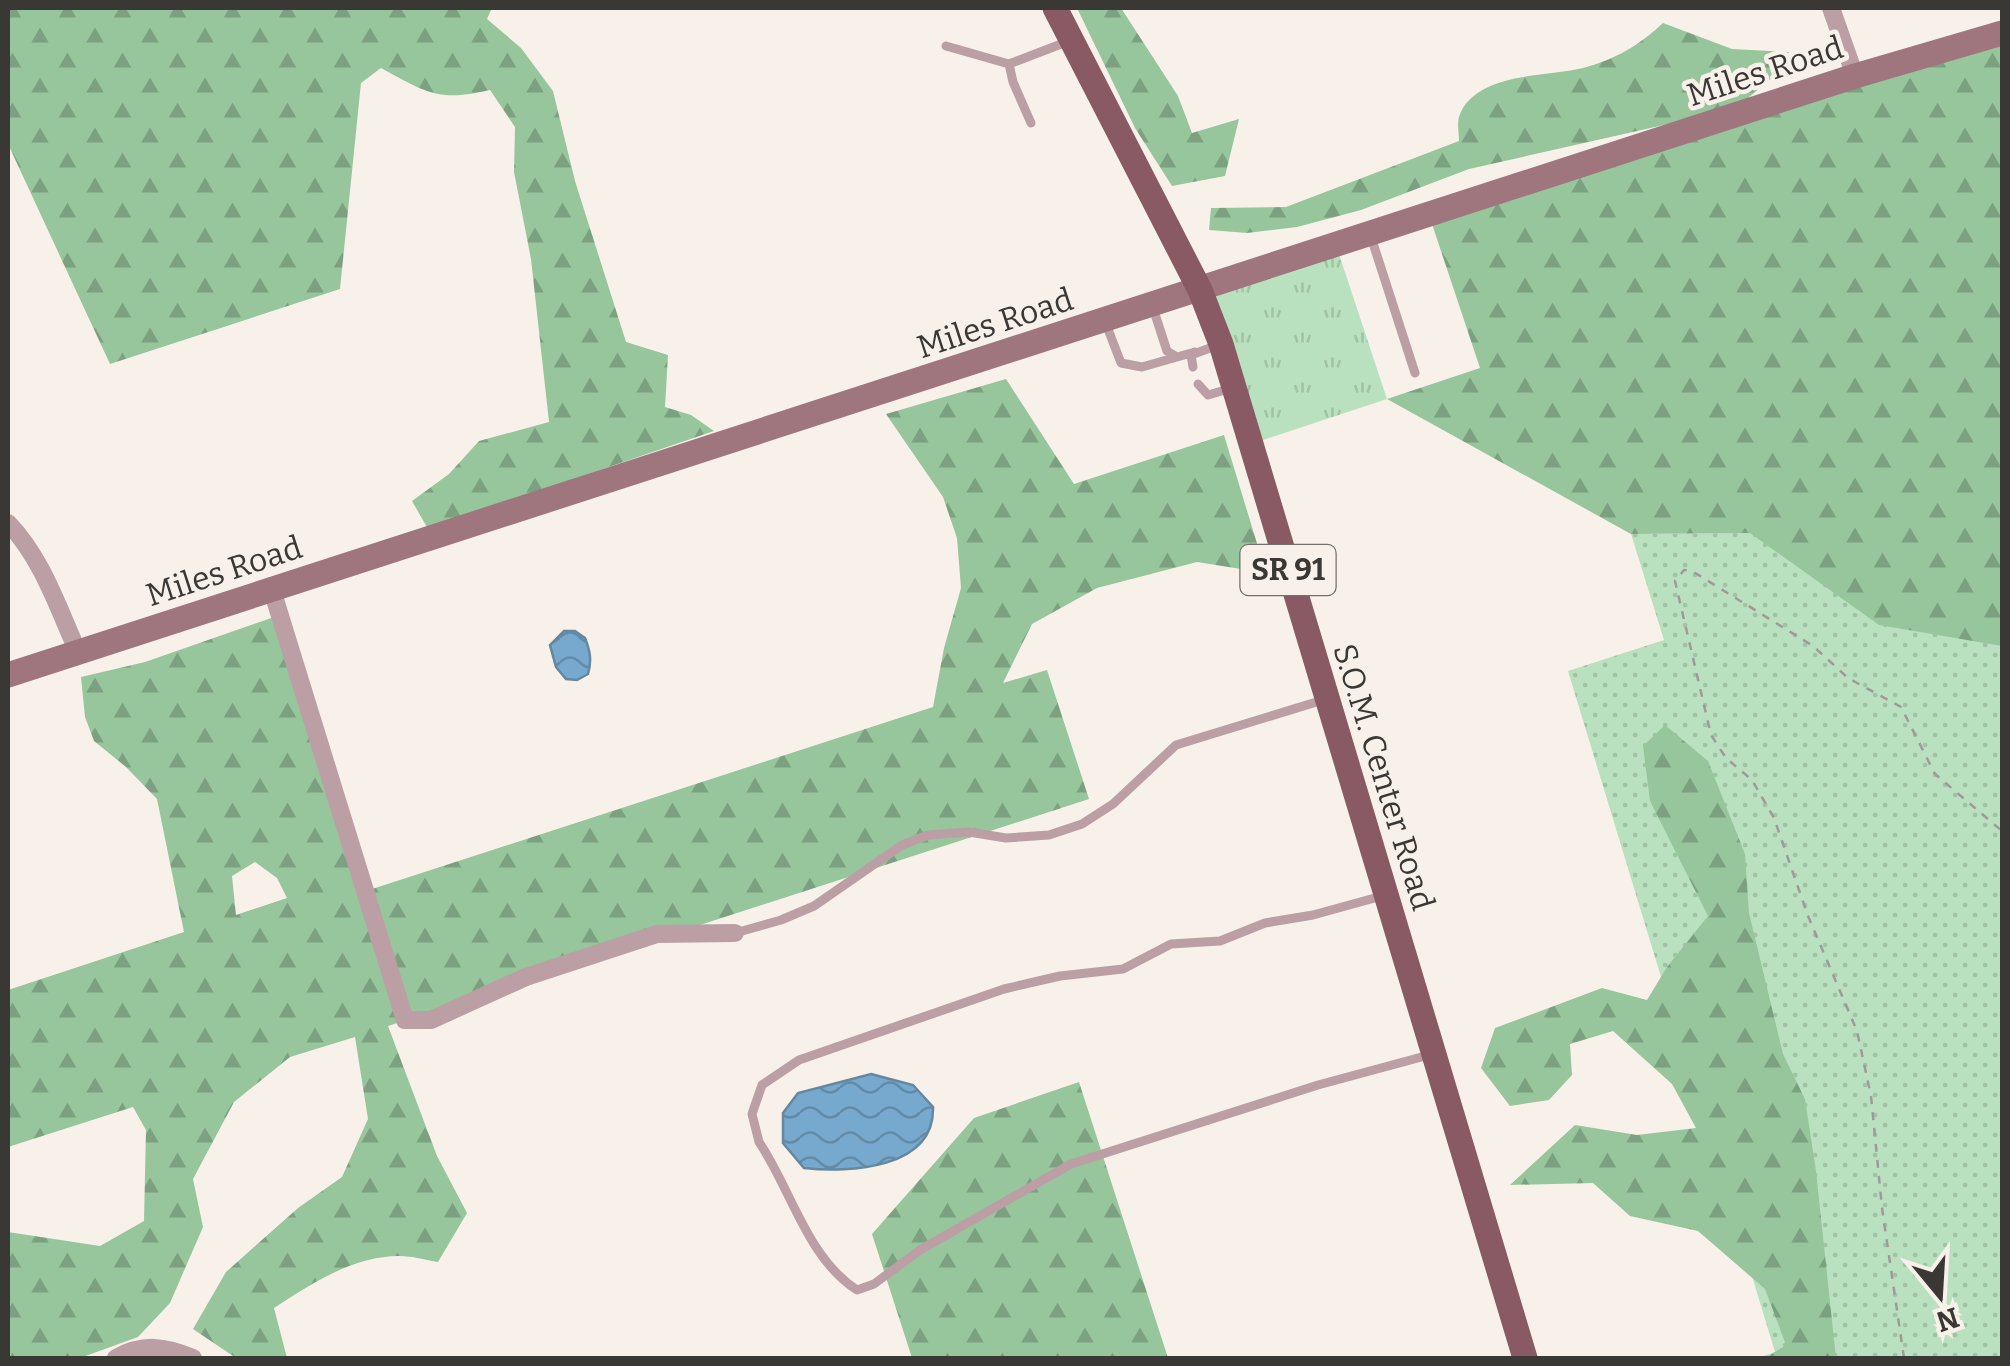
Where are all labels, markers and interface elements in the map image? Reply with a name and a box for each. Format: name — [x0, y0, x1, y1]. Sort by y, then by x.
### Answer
street label: Miles Road — [1682, 28, 1848, 114]
street label: Miles Road — [912, 280, 1078, 366]
street label: Miles Road — [141, 528, 307, 614]
road number: SR 91 — [1240, 545, 1336, 595]
street label: S.O.M. Center Road — [1325, 639, 1443, 915]
north arrow — [1890, 1246, 1990, 1346]
text: N — [1932, 1300, 1963, 1338]

